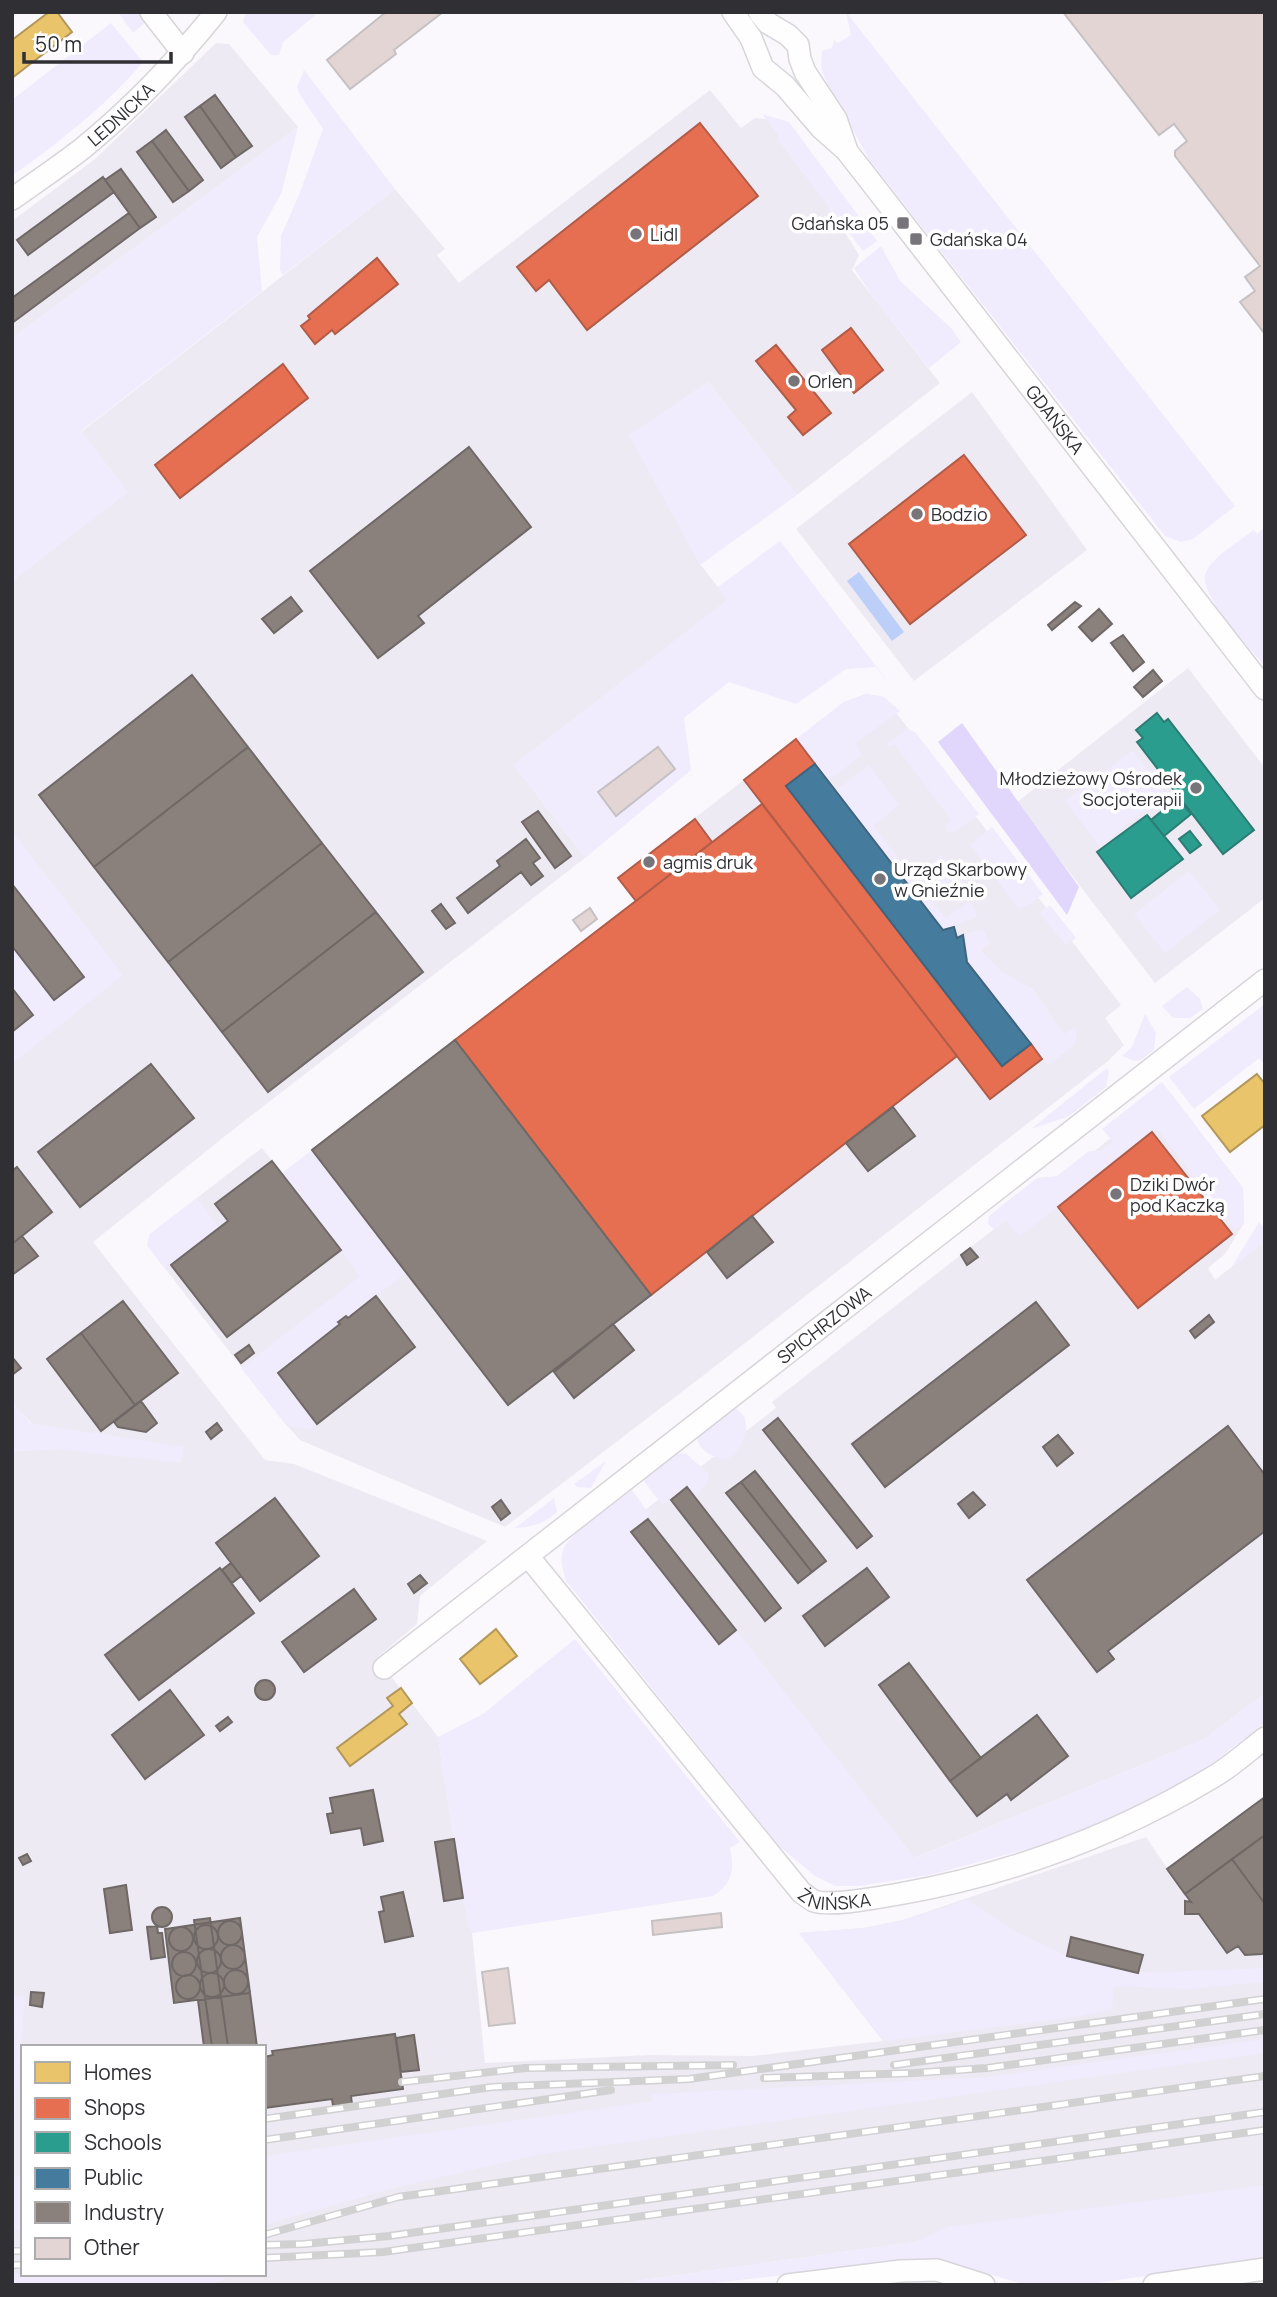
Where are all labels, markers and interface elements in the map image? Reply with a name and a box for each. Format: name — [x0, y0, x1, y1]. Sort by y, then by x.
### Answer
scale bar — [24, 21, 172, 65]
text: 50 m — [35, 30, 82, 58]
street label: LEDNICKA — [82, 77, 160, 151]
place label: Gdańska 05 — [792, 211, 889, 235]
marker: Gdańska 05 — [895, 215, 911, 231]
place label: Lidl — [650, 222, 678, 246]
marker: Lidl — [628, 226, 644, 242]
place label: Gdańska 04 — [930, 227, 1028, 251]
marker: Gdańska 04 — [908, 231, 924, 247]
place label: Orlen — [808, 369, 853, 393]
marker: Orlen — [786, 373, 802, 389]
street label: GDAŃSKA — [1021, 380, 1090, 459]
place label: Bodzio — [931, 502, 988, 526]
marker: Bodzio — [909, 506, 925, 522]
place label: Młodzieżowy Ośrodek Socjoterapii — [999, 766, 1183, 811]
marker: Młodzieżowy Ośrodek Socjoterapii — [1188, 780, 1204, 796]
place label: agmis druk — [663, 850, 754, 874]
marker: agmis druk — [641, 854, 657, 870]
place label: Urząd Skarbowy w Gnieźnie — [894, 857, 1028, 902]
marker: Urząd Skarbowy w Gnieźnie — [872, 871, 888, 887]
place label: Dziki Dwór pod Kaczką — [1130, 1172, 1225, 1217]
marker: Dziki Dwór pod Kaczką — [1108, 1186, 1124, 1202]
street label: SPICHRZOWA — [772, 1280, 876, 1369]
street label: ŻNIŃSKA — [793, 1882, 873, 1915]
legend — [21, 2045, 266, 2276]
text: Homes — [84, 2058, 152, 2086]
text: Shops — [84, 2093, 145, 2121]
text: Schools — [84, 2128, 162, 2156]
text: Public — [84, 2163, 143, 2191]
text: Industry — [84, 2198, 164, 2226]
text: Other — [84, 2233, 140, 2261]

